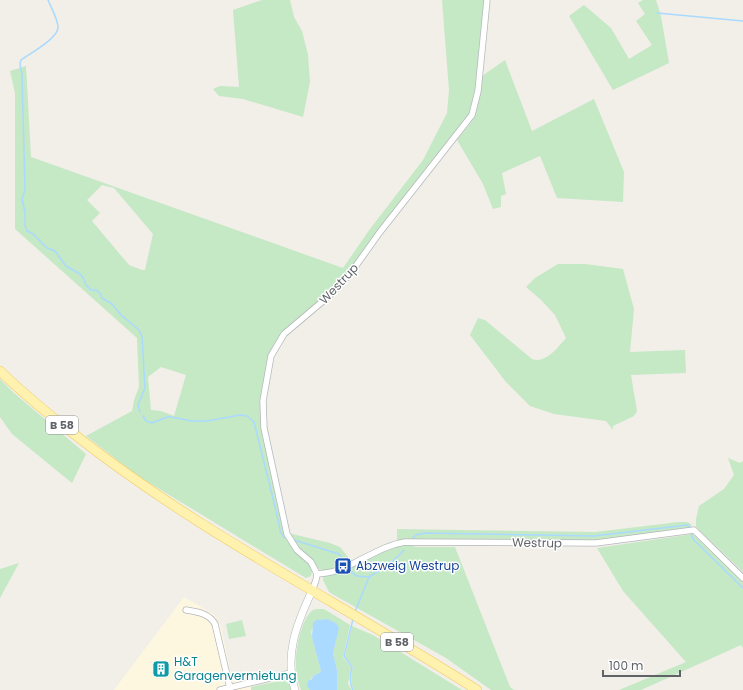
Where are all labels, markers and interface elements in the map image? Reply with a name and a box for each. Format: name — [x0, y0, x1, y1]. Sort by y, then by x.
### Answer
street label: Westrup — [315, 260, 362, 308]
road number: B 58 — [46, 416, 78, 434]
street label: Westrup — [512, 534, 562, 551]
bus stop icon: Abzweig Westrup — [333, 556, 353, 576]
place label: Abzweig Westrup — [356, 557, 459, 574]
road number: B 58 — [381, 633, 413, 651]
scale bar — [603, 652, 680, 678]
place label: H&T Garagenvermietung — [174, 653, 297, 684]
text: 100 m — [609, 657, 643, 674]
building icon: H&T Garagenvermietung — [151, 659, 171, 679]

